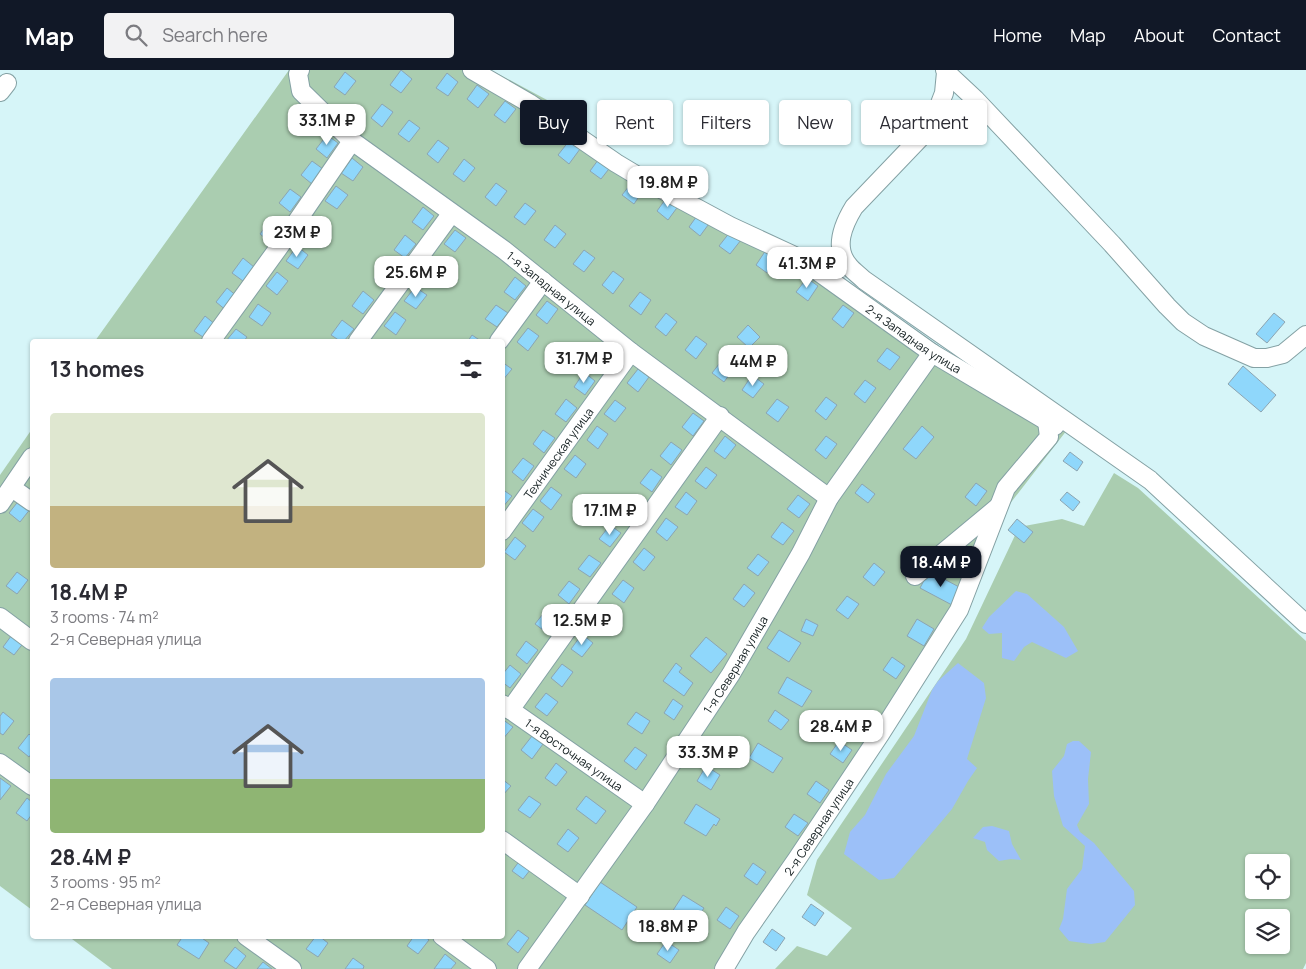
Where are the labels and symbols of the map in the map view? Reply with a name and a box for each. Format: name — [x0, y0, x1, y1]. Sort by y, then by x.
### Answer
pin: 33.1M ₽ — [281, 104, 373, 146]
pin: 19.8M ₽ — [622, 166, 714, 208]
pin: 23M ₽ — [262, 216, 332, 258]
pin: 41.3M ₽ — [761, 246, 853, 289]
street label: 1-я Западная улица — [503, 247, 600, 329]
pin: 25.6M ₽ — [370, 256, 462, 298]
street label: 2-я Западная улица — [862, 300, 965, 377]
pin: 31.7M ₽ — [538, 342, 630, 384]
pin: 44M ₽ — [718, 344, 788, 387]
street label: Техническая улица — [519, 404, 597, 502]
pin: 17.1M ₽ — [564, 494, 656, 536]
pin: 18.4M ₽ — [895, 546, 987, 588]
pin: 12.5M ₽ — [536, 604, 628, 646]
street label: 1-я Северная улица — [699, 613, 771, 717]
pin: 28.4M ₽ — [795, 710, 887, 752]
street label: 1-я Восточная улица — [522, 714, 627, 795]
pin: 33.3M ₽ — [662, 736, 754, 778]
street label: 2-я Северная улица — [780, 775, 857, 879]
pin: 18.8M ₽ — [622, 910, 714, 952]

